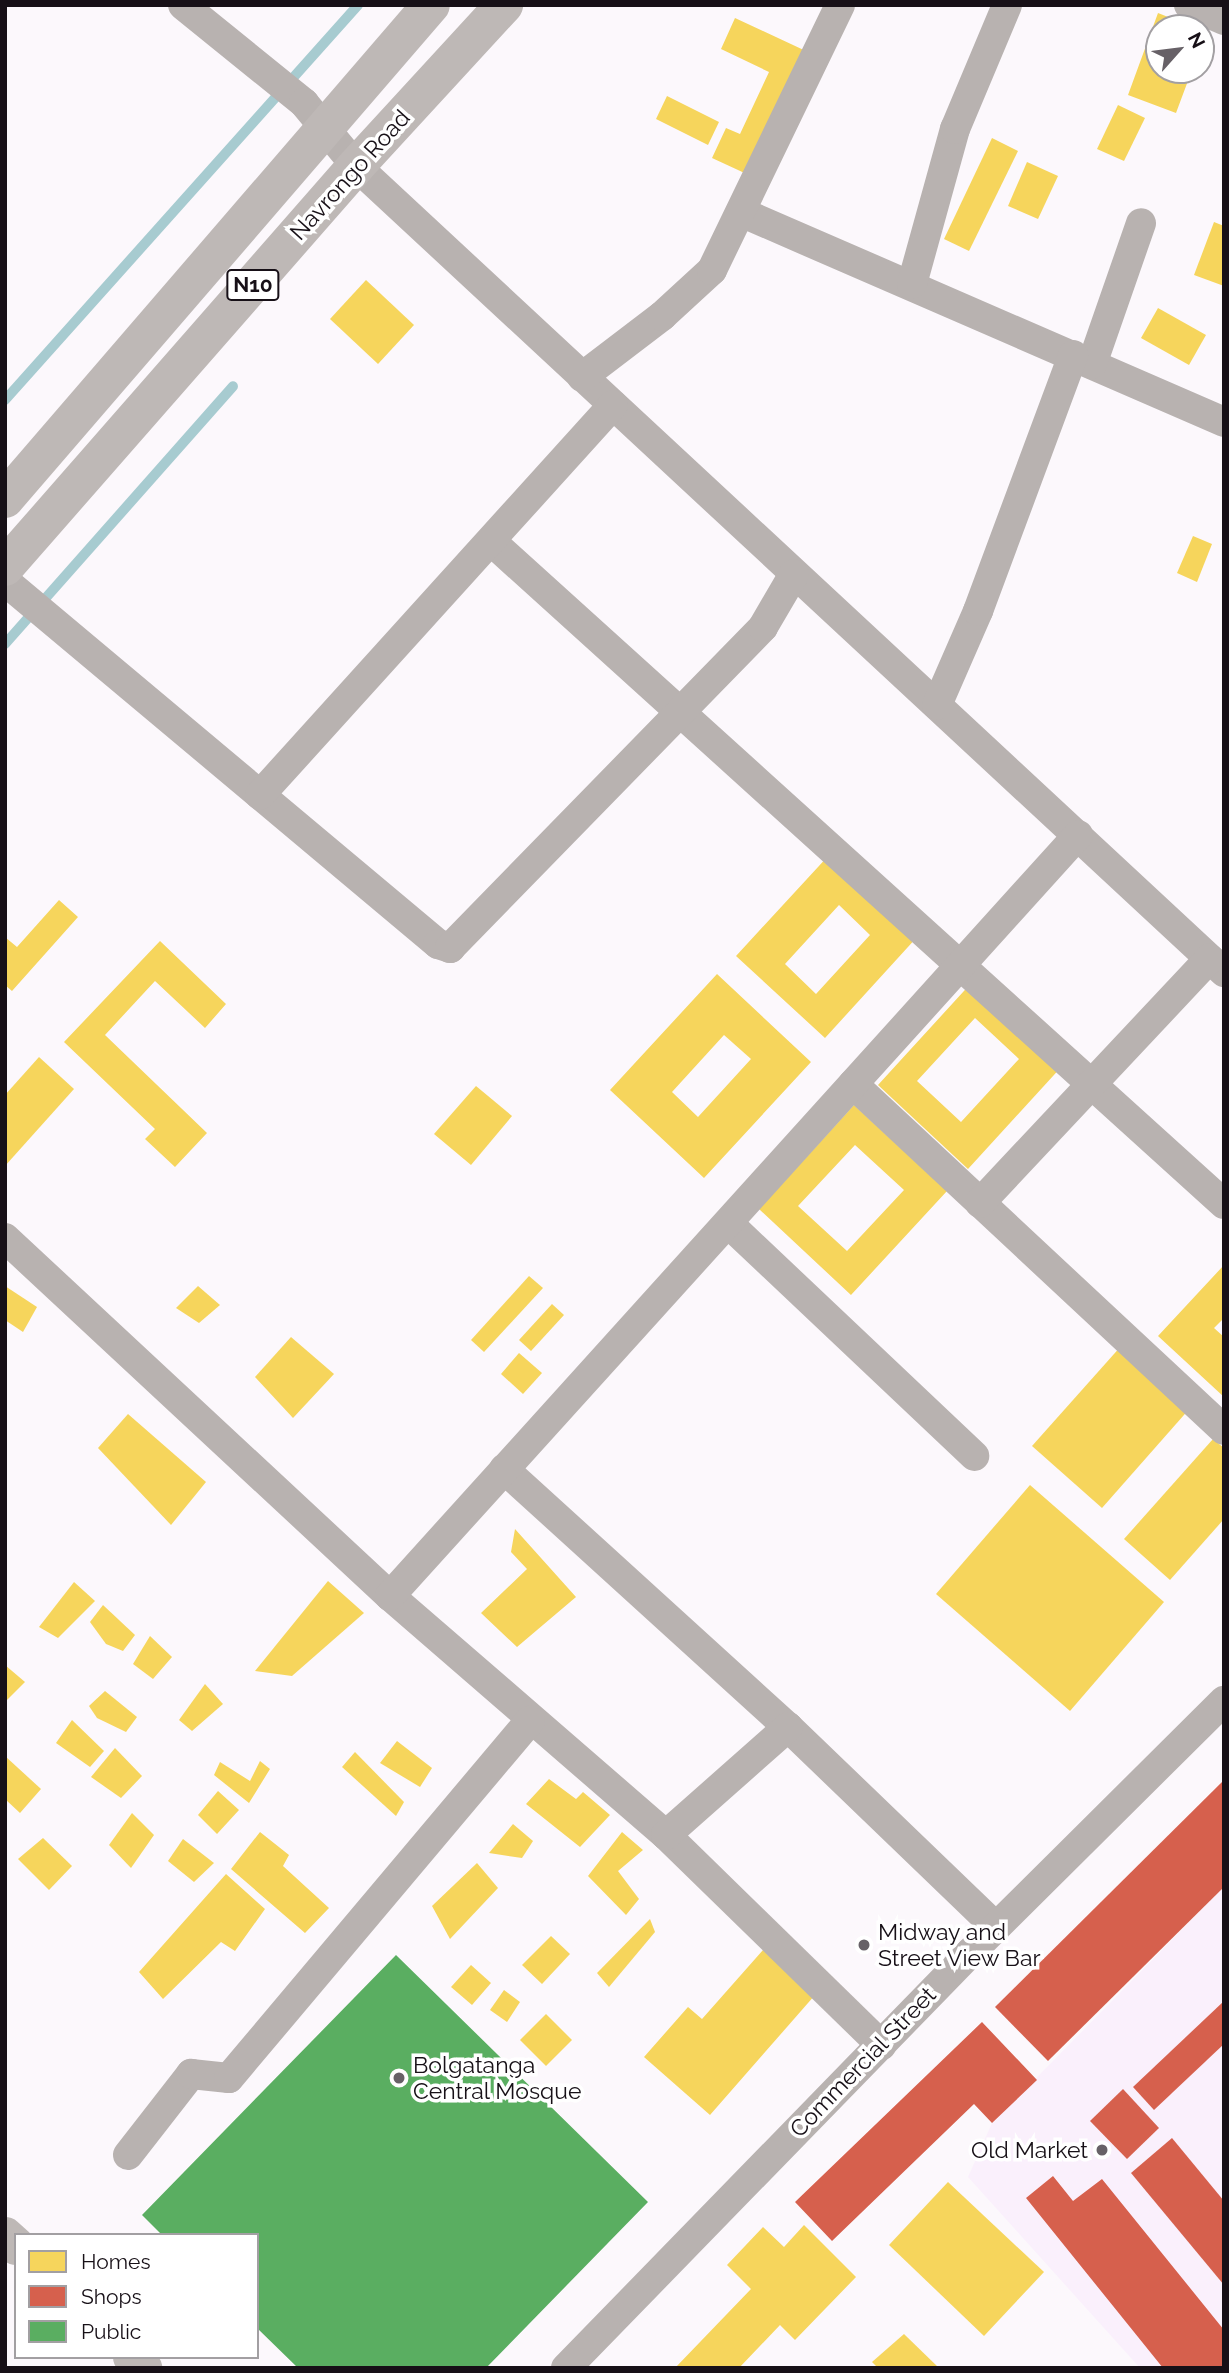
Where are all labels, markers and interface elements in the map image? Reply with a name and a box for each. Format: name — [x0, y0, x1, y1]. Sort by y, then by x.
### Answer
north arrow — [1145, 14, 1215, 84]
text: N — [1184, 29, 1210, 52]
street label: Navrongo Road — [284, 104, 416, 246]
road number: N10 — [225, 268, 281, 302]
place label: Midway and Street View Bar — [878, 1918, 1042, 1972]
marker: Midway and Street View Bar — [856, 1937, 872, 1953]
street label: Commercial Street — [784, 1981, 942, 2143]
place label: Bolgatanga Central Mosque — [413, 2051, 582, 2105]
marker: Bolgatanga Central Mosque — [391, 2070, 407, 2086]
place label: Old Market — [971, 2136, 1088, 2164]
marker: Old Market — [1094, 2142, 1110, 2158]
legend — [14, 2233, 259, 2359]
text: Homes — [81, 2249, 151, 2274]
text: Shops — [81, 2284, 142, 2309]
text: Public — [81, 2319, 141, 2344]

